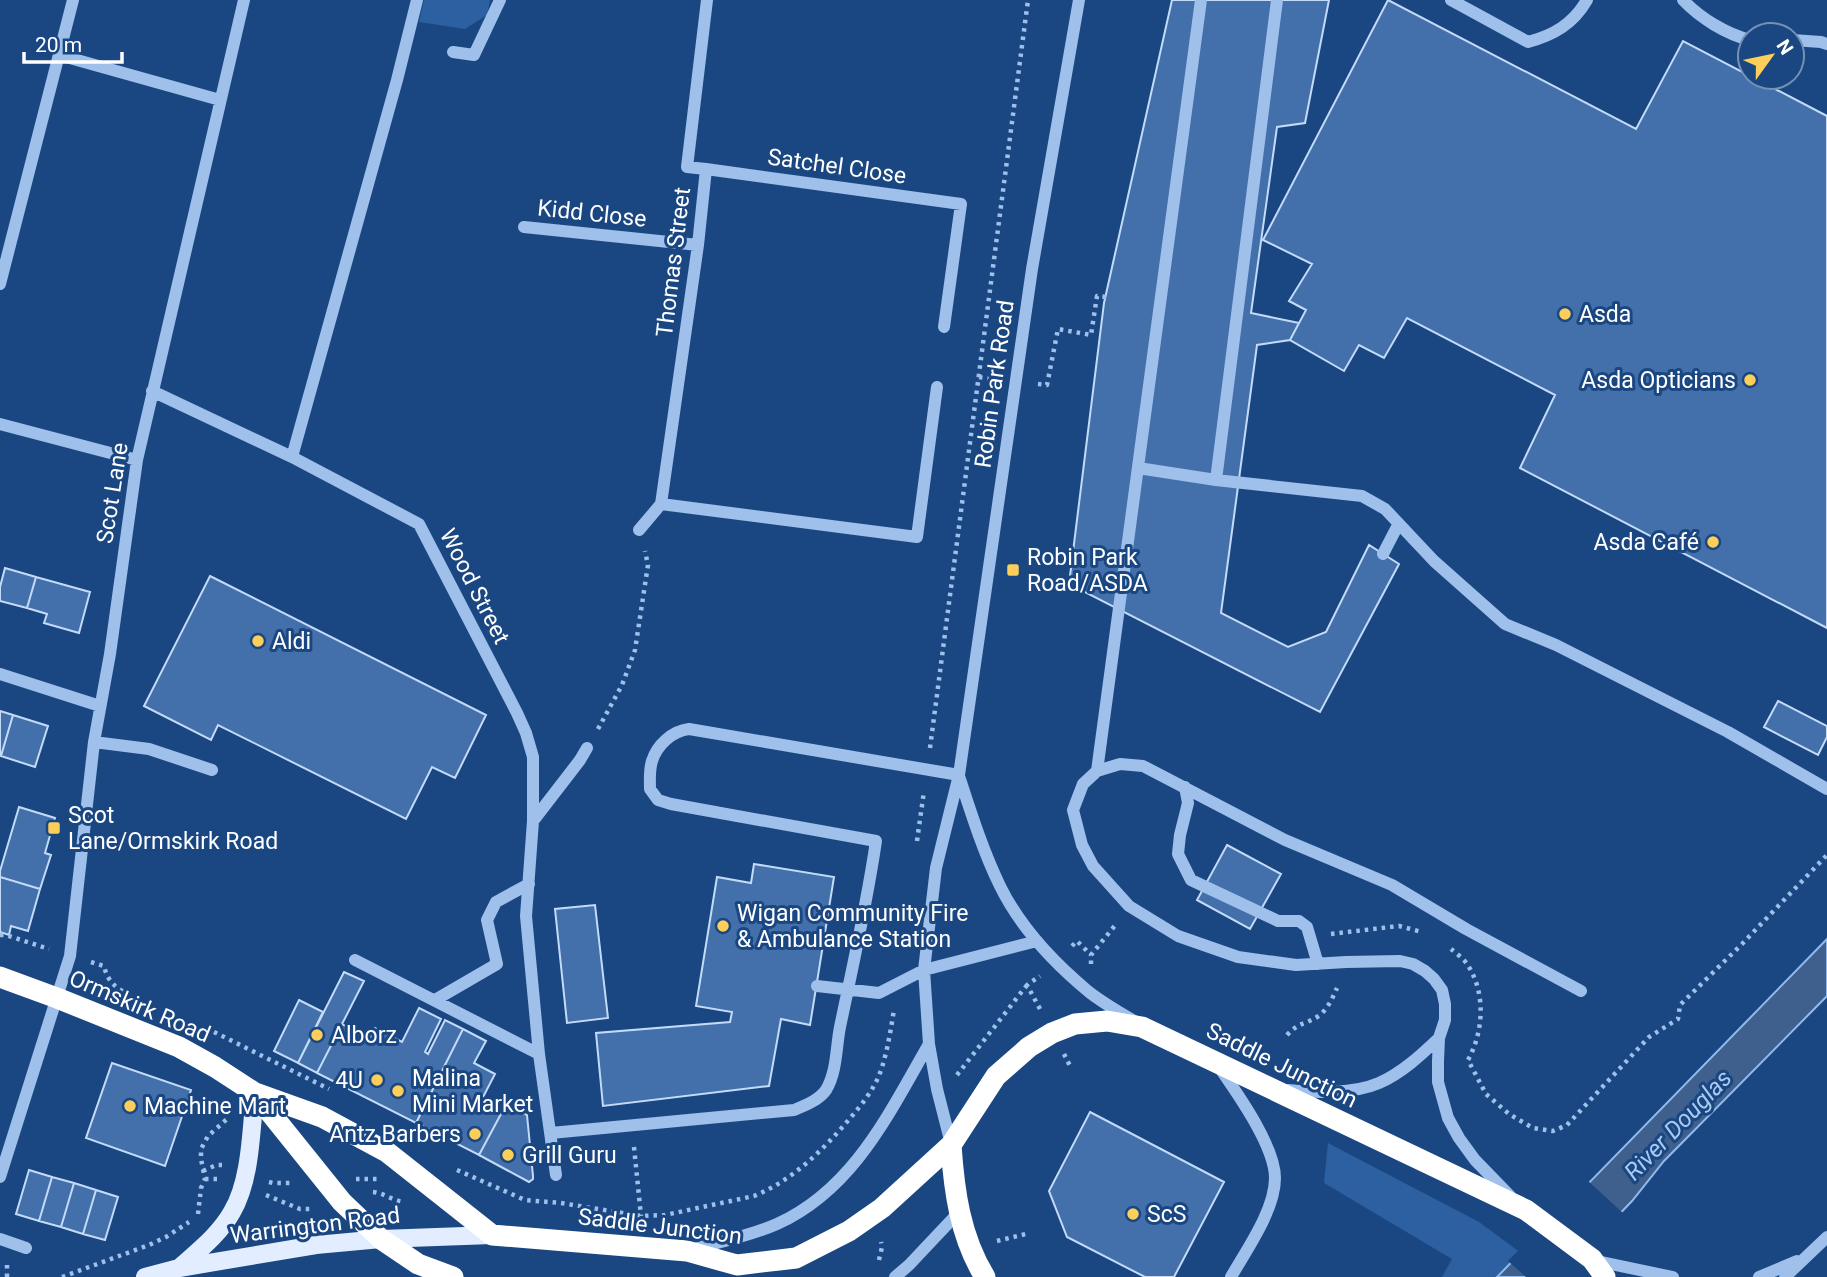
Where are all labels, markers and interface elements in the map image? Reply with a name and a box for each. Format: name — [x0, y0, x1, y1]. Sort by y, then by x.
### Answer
scale bar — [24, 21, 122, 65]
north arrow — [1736, 21, 1806, 91]
text: 20 m — [35, 33, 82, 57]
text: N — [1772, 35, 1798, 59]
street label: Satchel Close — [766, 143, 908, 190]
street label: Thomas Street — [651, 186, 696, 338]
street label: Kidd Close — [536, 194, 648, 233]
street label: Robin Park Road — [969, 298, 1020, 470]
place label: Asda — [1579, 301, 1631, 328]
marker: Asda — [1557, 306, 1573, 322]
place label: Asda Opticians — [1581, 367, 1736, 394]
marker: Asda Opticians — [1742, 372, 1758, 388]
street label: Scot Lane — [91, 441, 134, 545]
street label: Wood Street — [434, 524, 515, 648]
place label: Asda Café — [1594, 529, 1699, 556]
marker: Asda Café — [1705, 534, 1721, 550]
place label: Robin Park Road/ASDA — [1027, 544, 1148, 597]
marker: Robin Park Road/ASDA — [1005, 562, 1021, 578]
place label: Aldi — [272, 628, 311, 655]
marker: Aldi — [250, 633, 266, 649]
place label: Scot Lane/Ormskirk Road — [68, 802, 278, 855]
marker: Scot Lane/Ormskirk Road — [46, 820, 62, 836]
place label: Wigan Community Fire & Ambulance Station — [737, 900, 968, 953]
marker: Wigan Community Fire & Ambulance Station — [715, 918, 731, 934]
street label: Ormskirk Road — [65, 965, 215, 1048]
street label: Saddle Junction — [1202, 1017, 1362, 1114]
place label: Alborz — [331, 1022, 397, 1049]
marker: Alborz — [309, 1027, 325, 1043]
water label: River Douglas — [1619, 1064, 1737, 1186]
place label: Malina Mini Market — [412, 1065, 533, 1118]
place label: 4U — [335, 1067, 363, 1094]
marker: 4U — [369, 1072, 385, 1088]
marker: Malina Mini Market — [390, 1083, 406, 1099]
place label: Machine Mart — [144, 1093, 286, 1120]
marker: Machine Mart — [122, 1098, 138, 1114]
place label: Antz Barbers — [329, 1121, 461, 1148]
marker: Antz Barbers — [467, 1126, 483, 1142]
place label: Grill Guru — [522, 1142, 617, 1169]
marker: Grill Guru — [500, 1147, 516, 1163]
place label: ScS — [1147, 1201, 1186, 1228]
street label: Warrington Road — [229, 1202, 402, 1249]
street label: Saddle Junction — [577, 1203, 743, 1250]
marker: ScS — [1125, 1206, 1141, 1222]

